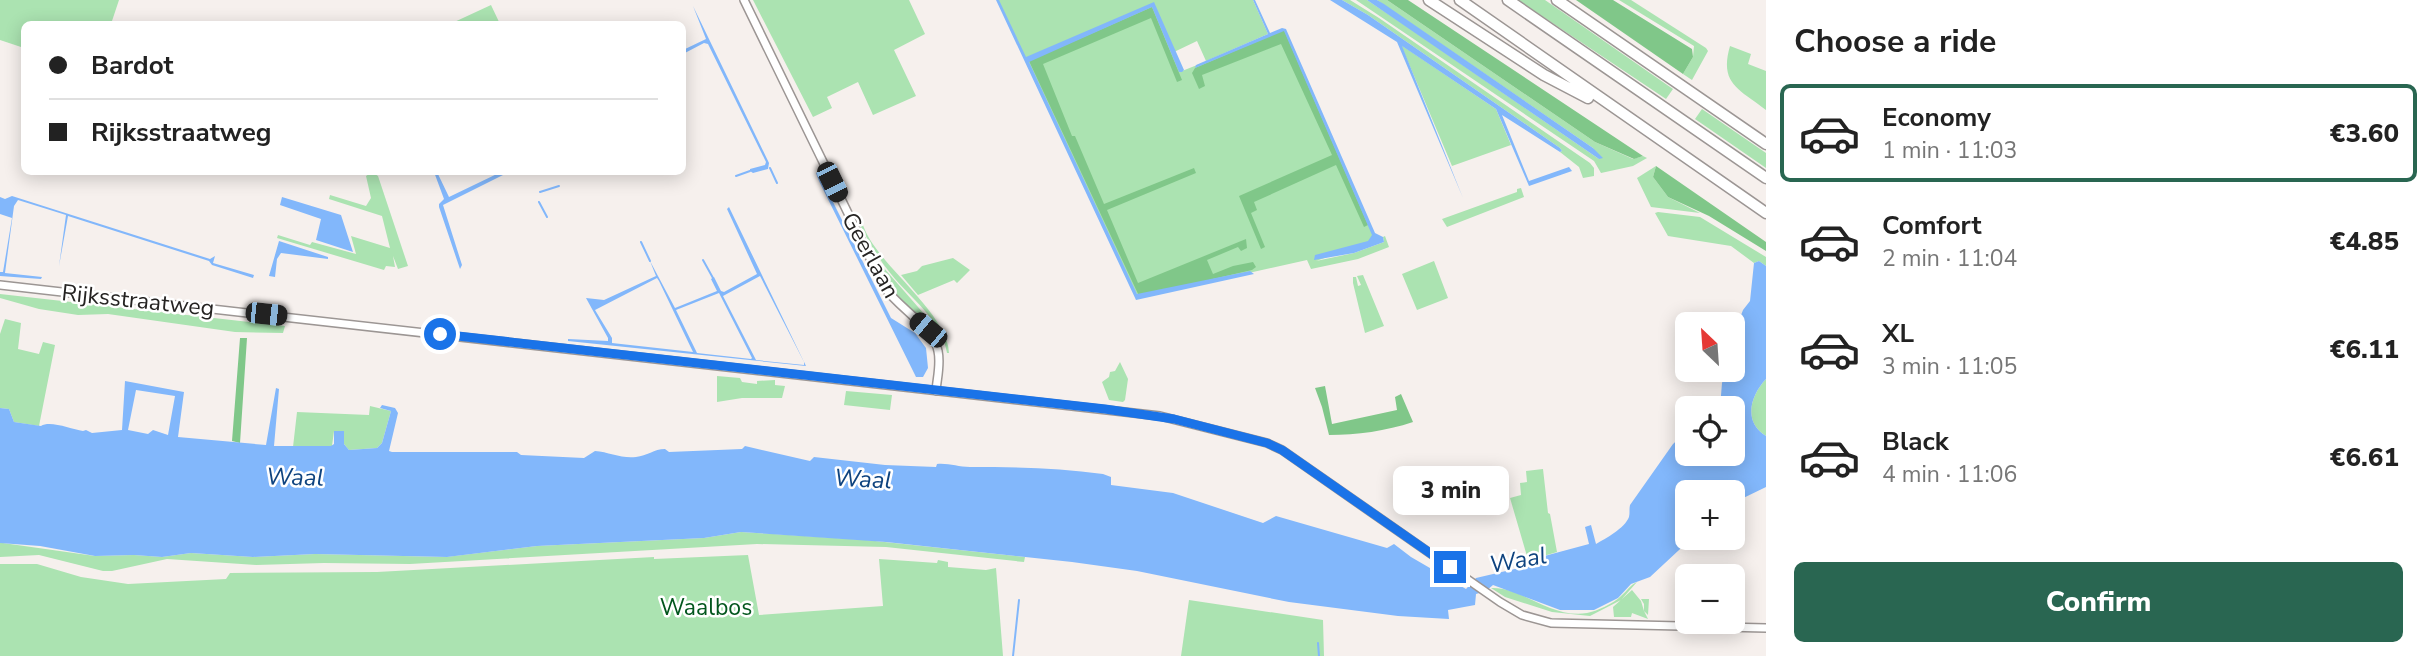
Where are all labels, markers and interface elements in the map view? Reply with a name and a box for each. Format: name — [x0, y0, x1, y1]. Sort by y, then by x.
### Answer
text: Choose a ride — [1794, 20, 1996, 63]
text: Bardot — [91, 48, 174, 83]
text: Economy — [1882, 100, 1991, 135]
icon: car — [1798, 102, 1861, 165]
text: Rijksstraatweg — [91, 115, 272, 150]
text: €3.60 — [2330, 116, 2399, 151]
text: 1 min · 11:03 — [1882, 135, 2017, 166]
car — [814, 159, 851, 205]
street label: Geerlaan — [834, 207, 907, 304]
text: Comfort — [1882, 208, 1982, 243]
icon: car — [1798, 210, 1861, 273]
text: €4.85 — [2330, 224, 2399, 259]
text: 2 min · 11:04 — [1882, 243, 2017, 274]
street label: Rijksstraatweg — [60, 277, 216, 324]
car — [245, 301, 288, 327]
car — [906, 308, 951, 352]
north arrow — [1675, 312, 1745, 382]
map controls — [1675, 312, 1745, 634]
text: XL — [1882, 316, 1914, 351]
route start — [424, 318, 456, 350]
icon: car — [1798, 318, 1861, 381]
text: €6.11 — [2330, 332, 2399, 367]
text: 3 min · 11:05 — [1882, 351, 2017, 382]
button: locate — [1675, 396, 1745, 466]
text: Black — [1882, 424, 1949, 459]
icon: car — [1798, 426, 1861, 489]
text: €6.61 — [2330, 440, 2399, 475]
text: 4 min · 11:06 — [1882, 459, 2017, 490]
water label: Waal — [266, 460, 324, 494]
water label: Waal — [833, 462, 893, 496]
callout: 3 min — [1392, 466, 1508, 514]
text: 3 min — [1421, 475, 1481, 506]
button: + — [1675, 480, 1745, 550]
water label: Waal — [1487, 539, 1549, 581]
route end — [1434, 551, 1466, 583]
button: Confirm — [1794, 562, 2403, 642]
button: − — [1675, 564, 1745, 634]
park label: Waalbos — [660, 592, 752, 623]

